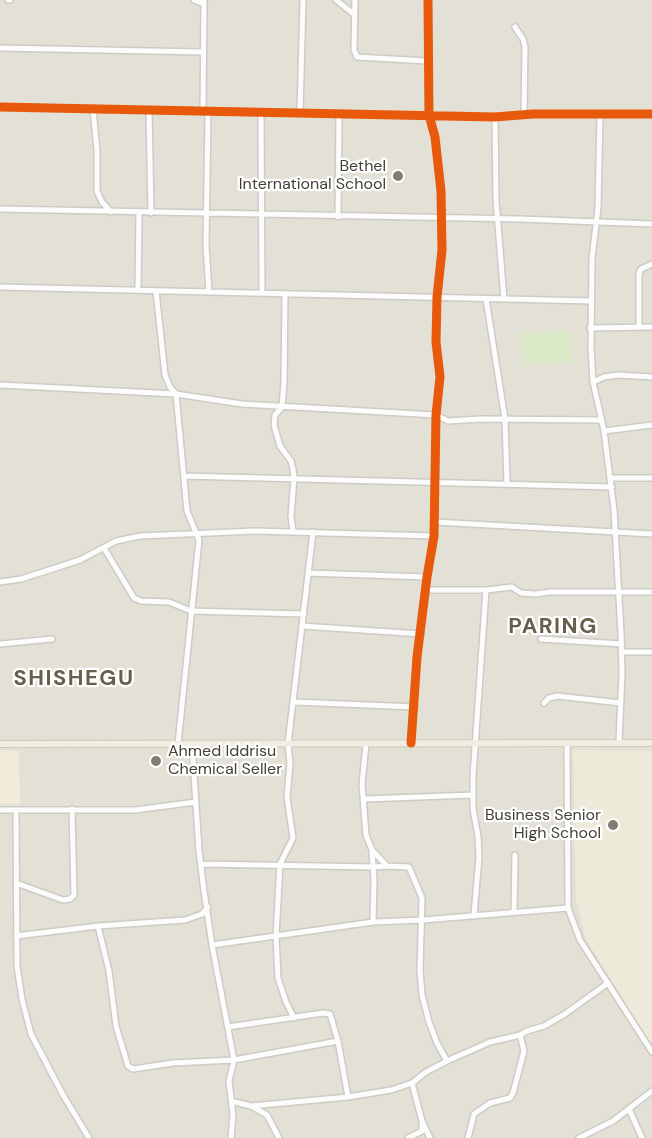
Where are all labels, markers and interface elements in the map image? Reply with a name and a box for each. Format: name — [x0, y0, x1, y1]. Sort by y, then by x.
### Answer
place label: Bethel International School — [239, 157, 386, 195]
marker: Bethel International School — [391, 169, 405, 183]
district label: PARING — [508, 614, 598, 640]
district label: SHISHEGU — [14, 666, 134, 692]
place label: Ahmed Iddrisu Chemical Seller — [168, 742, 282, 780]
marker: Ahmed Iddrisu Chemical Seller — [149, 754, 163, 768]
place label: Business Senior High School — [485, 806, 601, 844]
marker: Business Senior High School — [606, 818, 620, 832]

